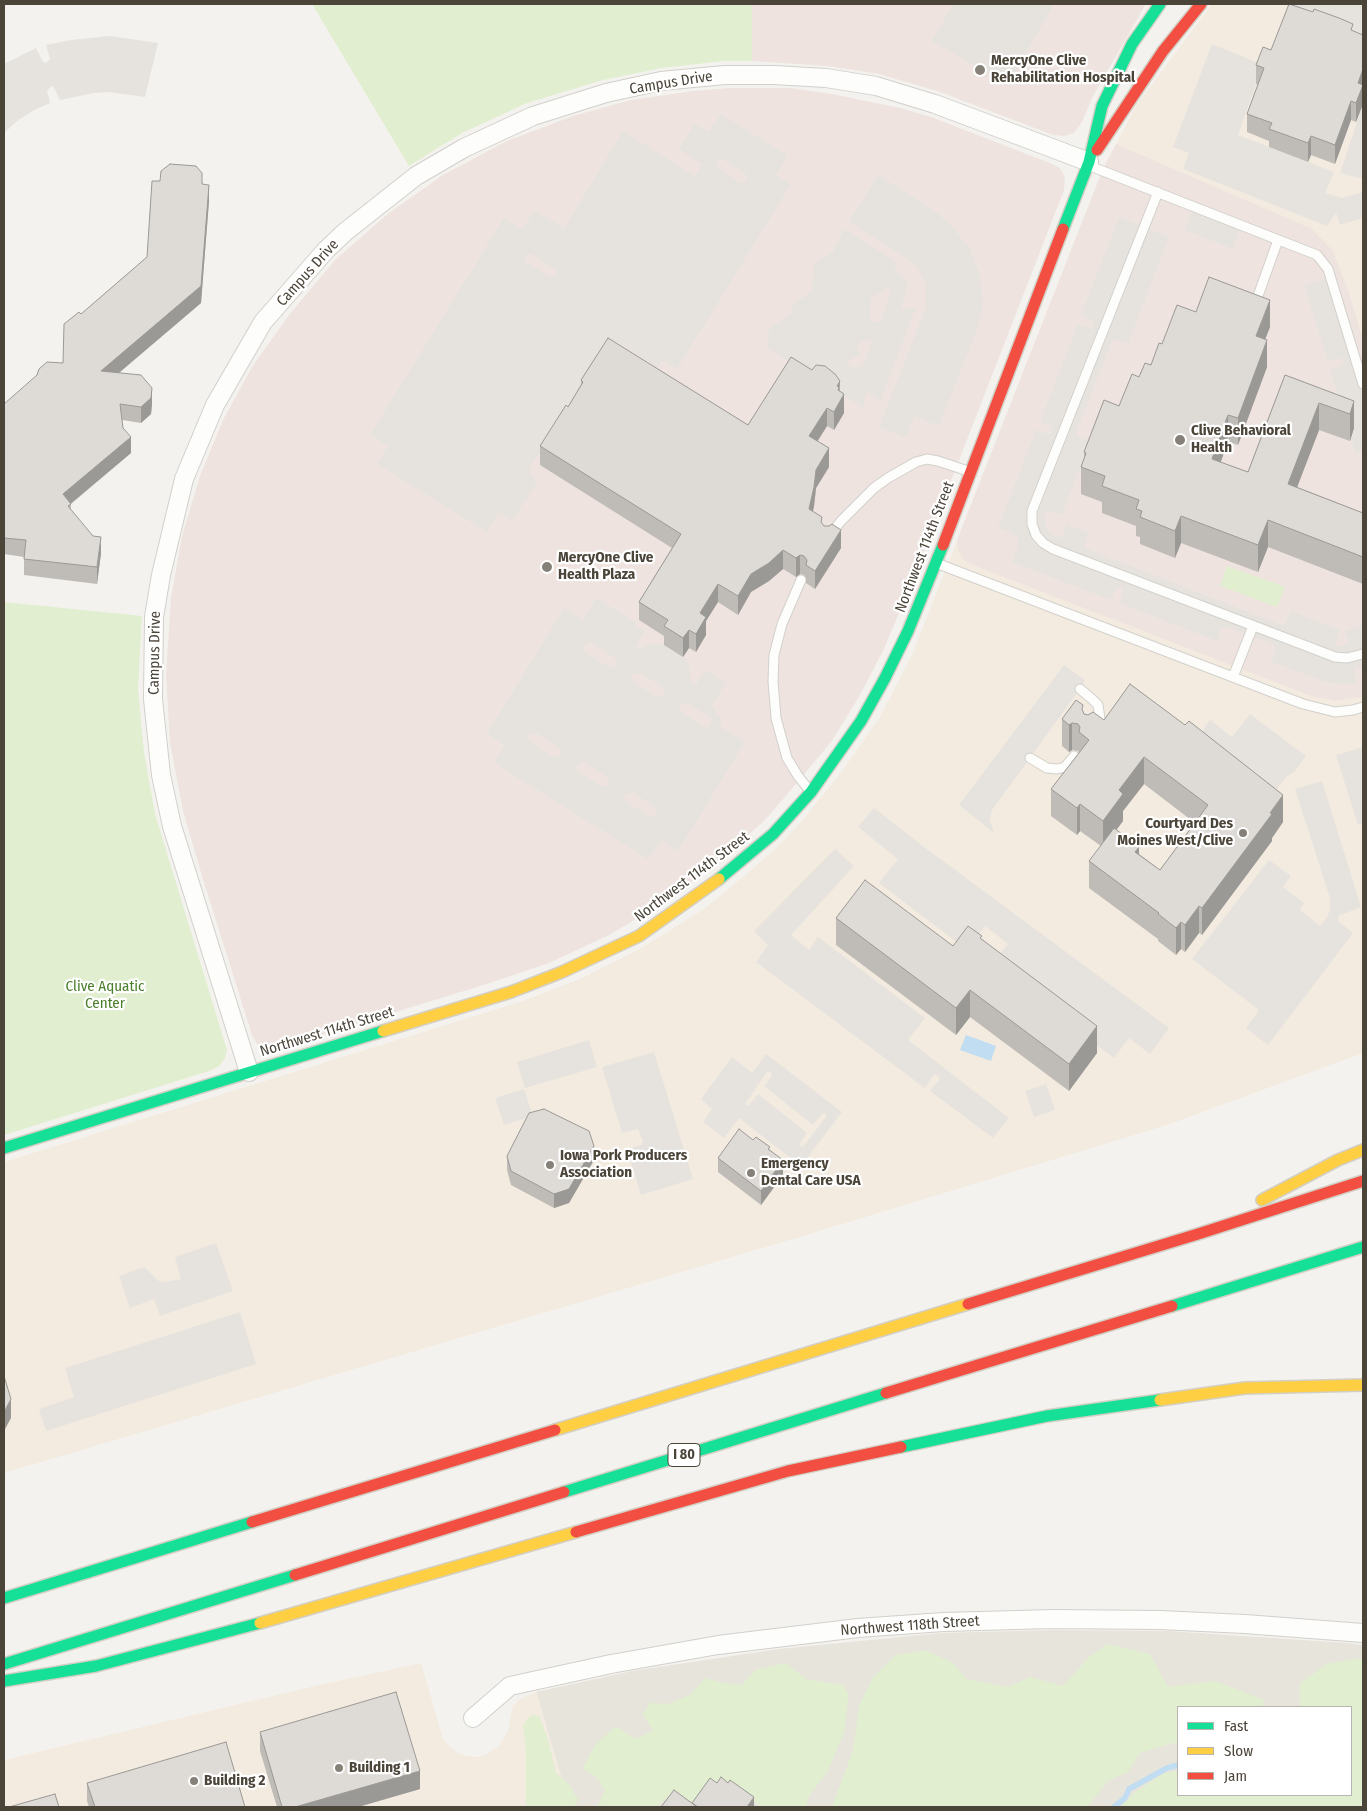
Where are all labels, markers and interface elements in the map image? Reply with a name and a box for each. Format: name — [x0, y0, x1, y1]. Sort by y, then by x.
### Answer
place label: MercyOne Clive Rehabilitation Hospital — [991, 52, 1135, 87]
marker: MercyOne Clive Rehabilitation Hospital — [973, 63, 987, 77]
street label: Campus Drive — [628, 68, 714, 98]
street label: Campus Drive — [273, 236, 343, 310]
place label: Clive Behavioral Health — [1191, 422, 1291, 457]
marker: Clive Behavioral Health — [1173, 433, 1187, 447]
street label: Northwest 114th Street — [892, 479, 958, 615]
place label: MercyOne Clive Health Plaza — [558, 549, 653, 584]
marker: MercyOne Clive Health Plaza — [540, 560, 554, 574]
street label: Campus Drive — [145, 611, 165, 695]
place label: Courtyard Des Moines West/Clive — [1117, 815, 1233, 850]
marker: Courtyard Des Moines West/Clive — [1237, 827, 1249, 839]
street label: Northwest 114th Street — [631, 828, 753, 926]
park label: Clive Aquatic Center — [66, 978, 144, 1013]
street label: Northwest 114th Street — [258, 1003, 396, 1061]
place label: Iowa Pork Producers Association — [560, 1147, 687, 1182]
place label: Emergency Dental Care USA — [761, 1155, 861, 1190]
marker: Iowa Pork Producers Association — [544, 1159, 556, 1171]
marker: Emergency Dental Care USA — [745, 1167, 757, 1179]
road number: I 80 — [668, 1444, 700, 1466]
street label: Northwest 118th Street — [840, 1612, 980, 1640]
legend — [1177, 1706, 1352, 1796]
text: Fast — [1224, 1717, 1248, 1735]
text: Slow — [1224, 1742, 1253, 1760]
place label: Building 1 — [349, 1759, 410, 1777]
marker: Building 1 — [333, 1762, 345, 1774]
text: Jam — [1224, 1767, 1247, 1785]
place label: Building 2 — [204, 1772, 266, 1790]
marker: Building 2 — [188, 1775, 200, 1787]

